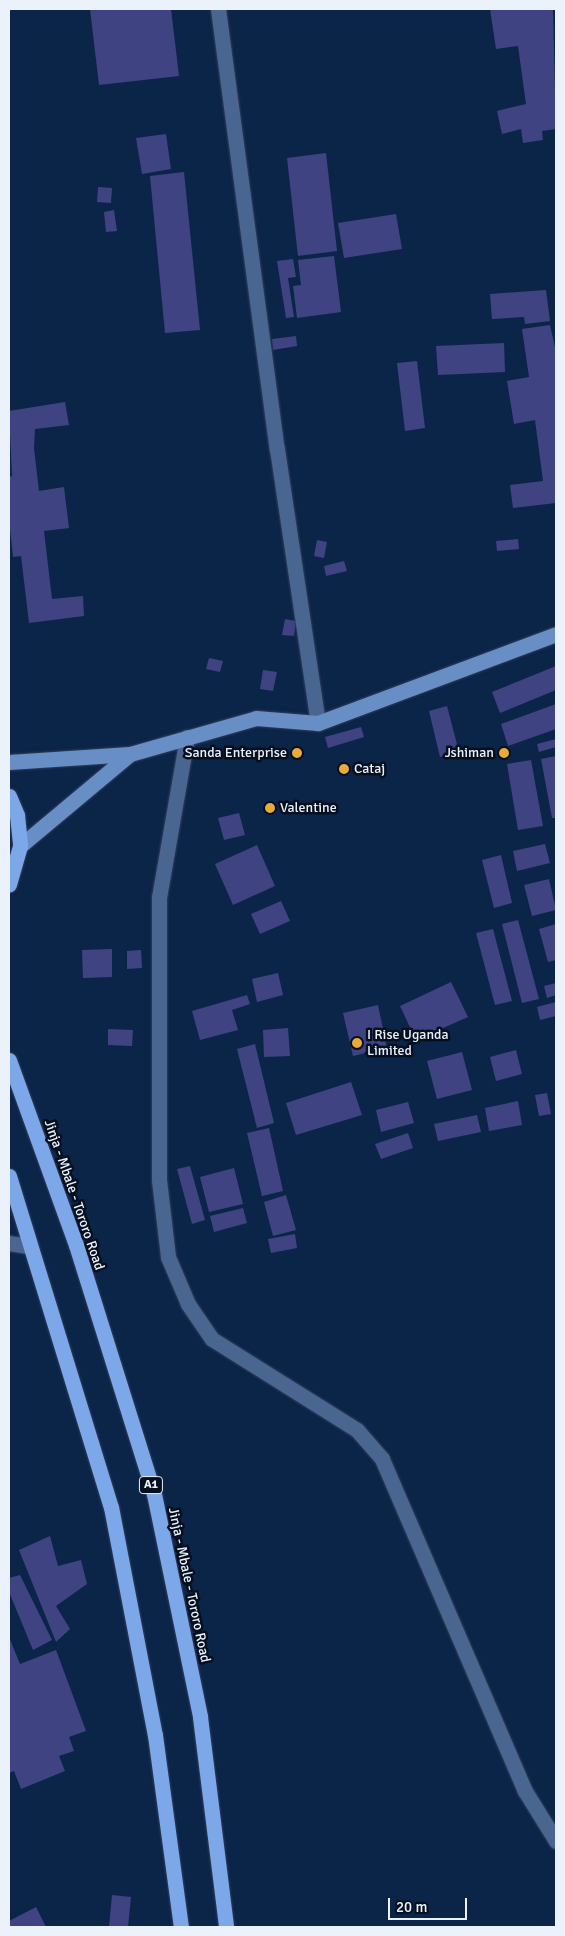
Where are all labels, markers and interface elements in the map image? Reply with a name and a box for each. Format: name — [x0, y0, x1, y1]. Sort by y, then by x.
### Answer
place label: Sanda Enterprise — [185, 745, 287, 761]
place label: Jshiman — [445, 745, 494, 761]
marker: Sanda Enterprise — [291, 747, 303, 759]
marker: Jshiman — [498, 747, 510, 759]
place label: Cataj — [354, 761, 385, 777]
marker: Cataj — [338, 763, 350, 775]
place label: Valentine — [280, 800, 337, 816]
marker: Valentine — [264, 802, 276, 814]
place label: I Rise Uganda Limited — [367, 1027, 449, 1060]
marker: I Rise Uganda Limited — [351, 1037, 363, 1049]
street label: Jinja - Mbale - Tororo Road — [40, 1118, 108, 1272]
road number: A1 — [138, 1476, 164, 1494]
street label: Jinja - Mbale - Tororo Road — [164, 1506, 214, 1664]
scale bar — [390, 1888, 469, 1920]
text: 20 m — [396, 1898, 427, 1916]

